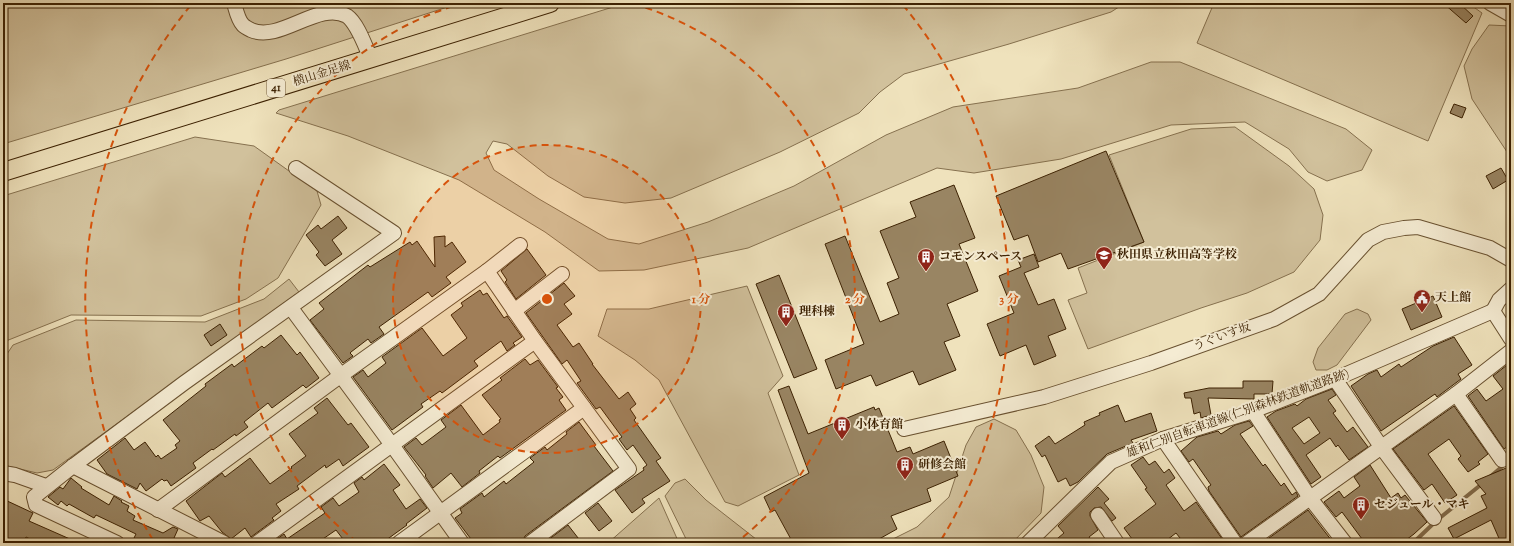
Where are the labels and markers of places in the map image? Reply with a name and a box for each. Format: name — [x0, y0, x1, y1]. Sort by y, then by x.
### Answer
school or university icon: 秋田県立秋田高等学校 — [1094, 245, 1114, 270]
place label: 秋田県立秋田高等学校 — [1117, 246, 1237, 264]
building icon: コモンスペース — [916, 247, 936, 272]
place label: コモンスペース — [939, 248, 1022, 266]
public building icon: 天上館 — [1412, 288, 1432, 313]
place label: 天上館 — [1435, 289, 1471, 307]
centre of rings — [540, 292, 554, 306]
building icon: 理科棟 — [776, 302, 796, 327]
place label: 理科棟 — [799, 303, 835, 321]
building icon: 小体育館 — [832, 415, 852, 440]
place label: 小体育館 — [855, 416, 903, 434]
building icon: 研修会館 — [895, 455, 915, 480]
place label: 研修会館 — [918, 456, 966, 474]
building icon: セジュール・マキ — [1351, 495, 1371, 520]
place label: セジュール・マキ — [1374, 496, 1470, 514]

